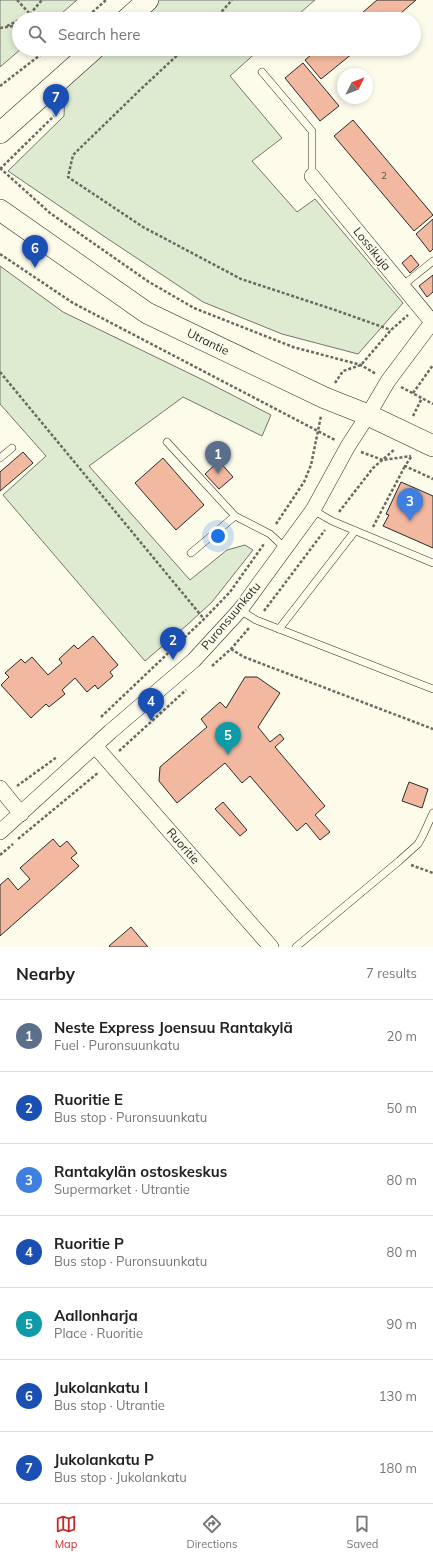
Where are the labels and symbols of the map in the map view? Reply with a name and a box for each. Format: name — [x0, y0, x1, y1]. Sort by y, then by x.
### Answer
north arrow — [337, 68, 373, 104]
pin: 7 — [43, 84, 69, 117]
house number: 2 — [381, 169, 387, 182]
street label: Lossikuja — [350, 224, 394, 273]
pin: 6 — [22, 235, 48, 268]
street label: Utrantie — [185, 325, 232, 358]
pin: 1 — [205, 441, 231, 474]
pin: 3 — [397, 488, 423, 521]
your location — [208, 526, 228, 546]
street label: Puronsuunkatu — [198, 579, 263, 653]
pin: 2 — [160, 627, 186, 660]
pin: 4 — [138, 688, 164, 721]
pin: 5 — [215, 722, 241, 755]
street label: Ruoritie — [164, 825, 203, 867]

